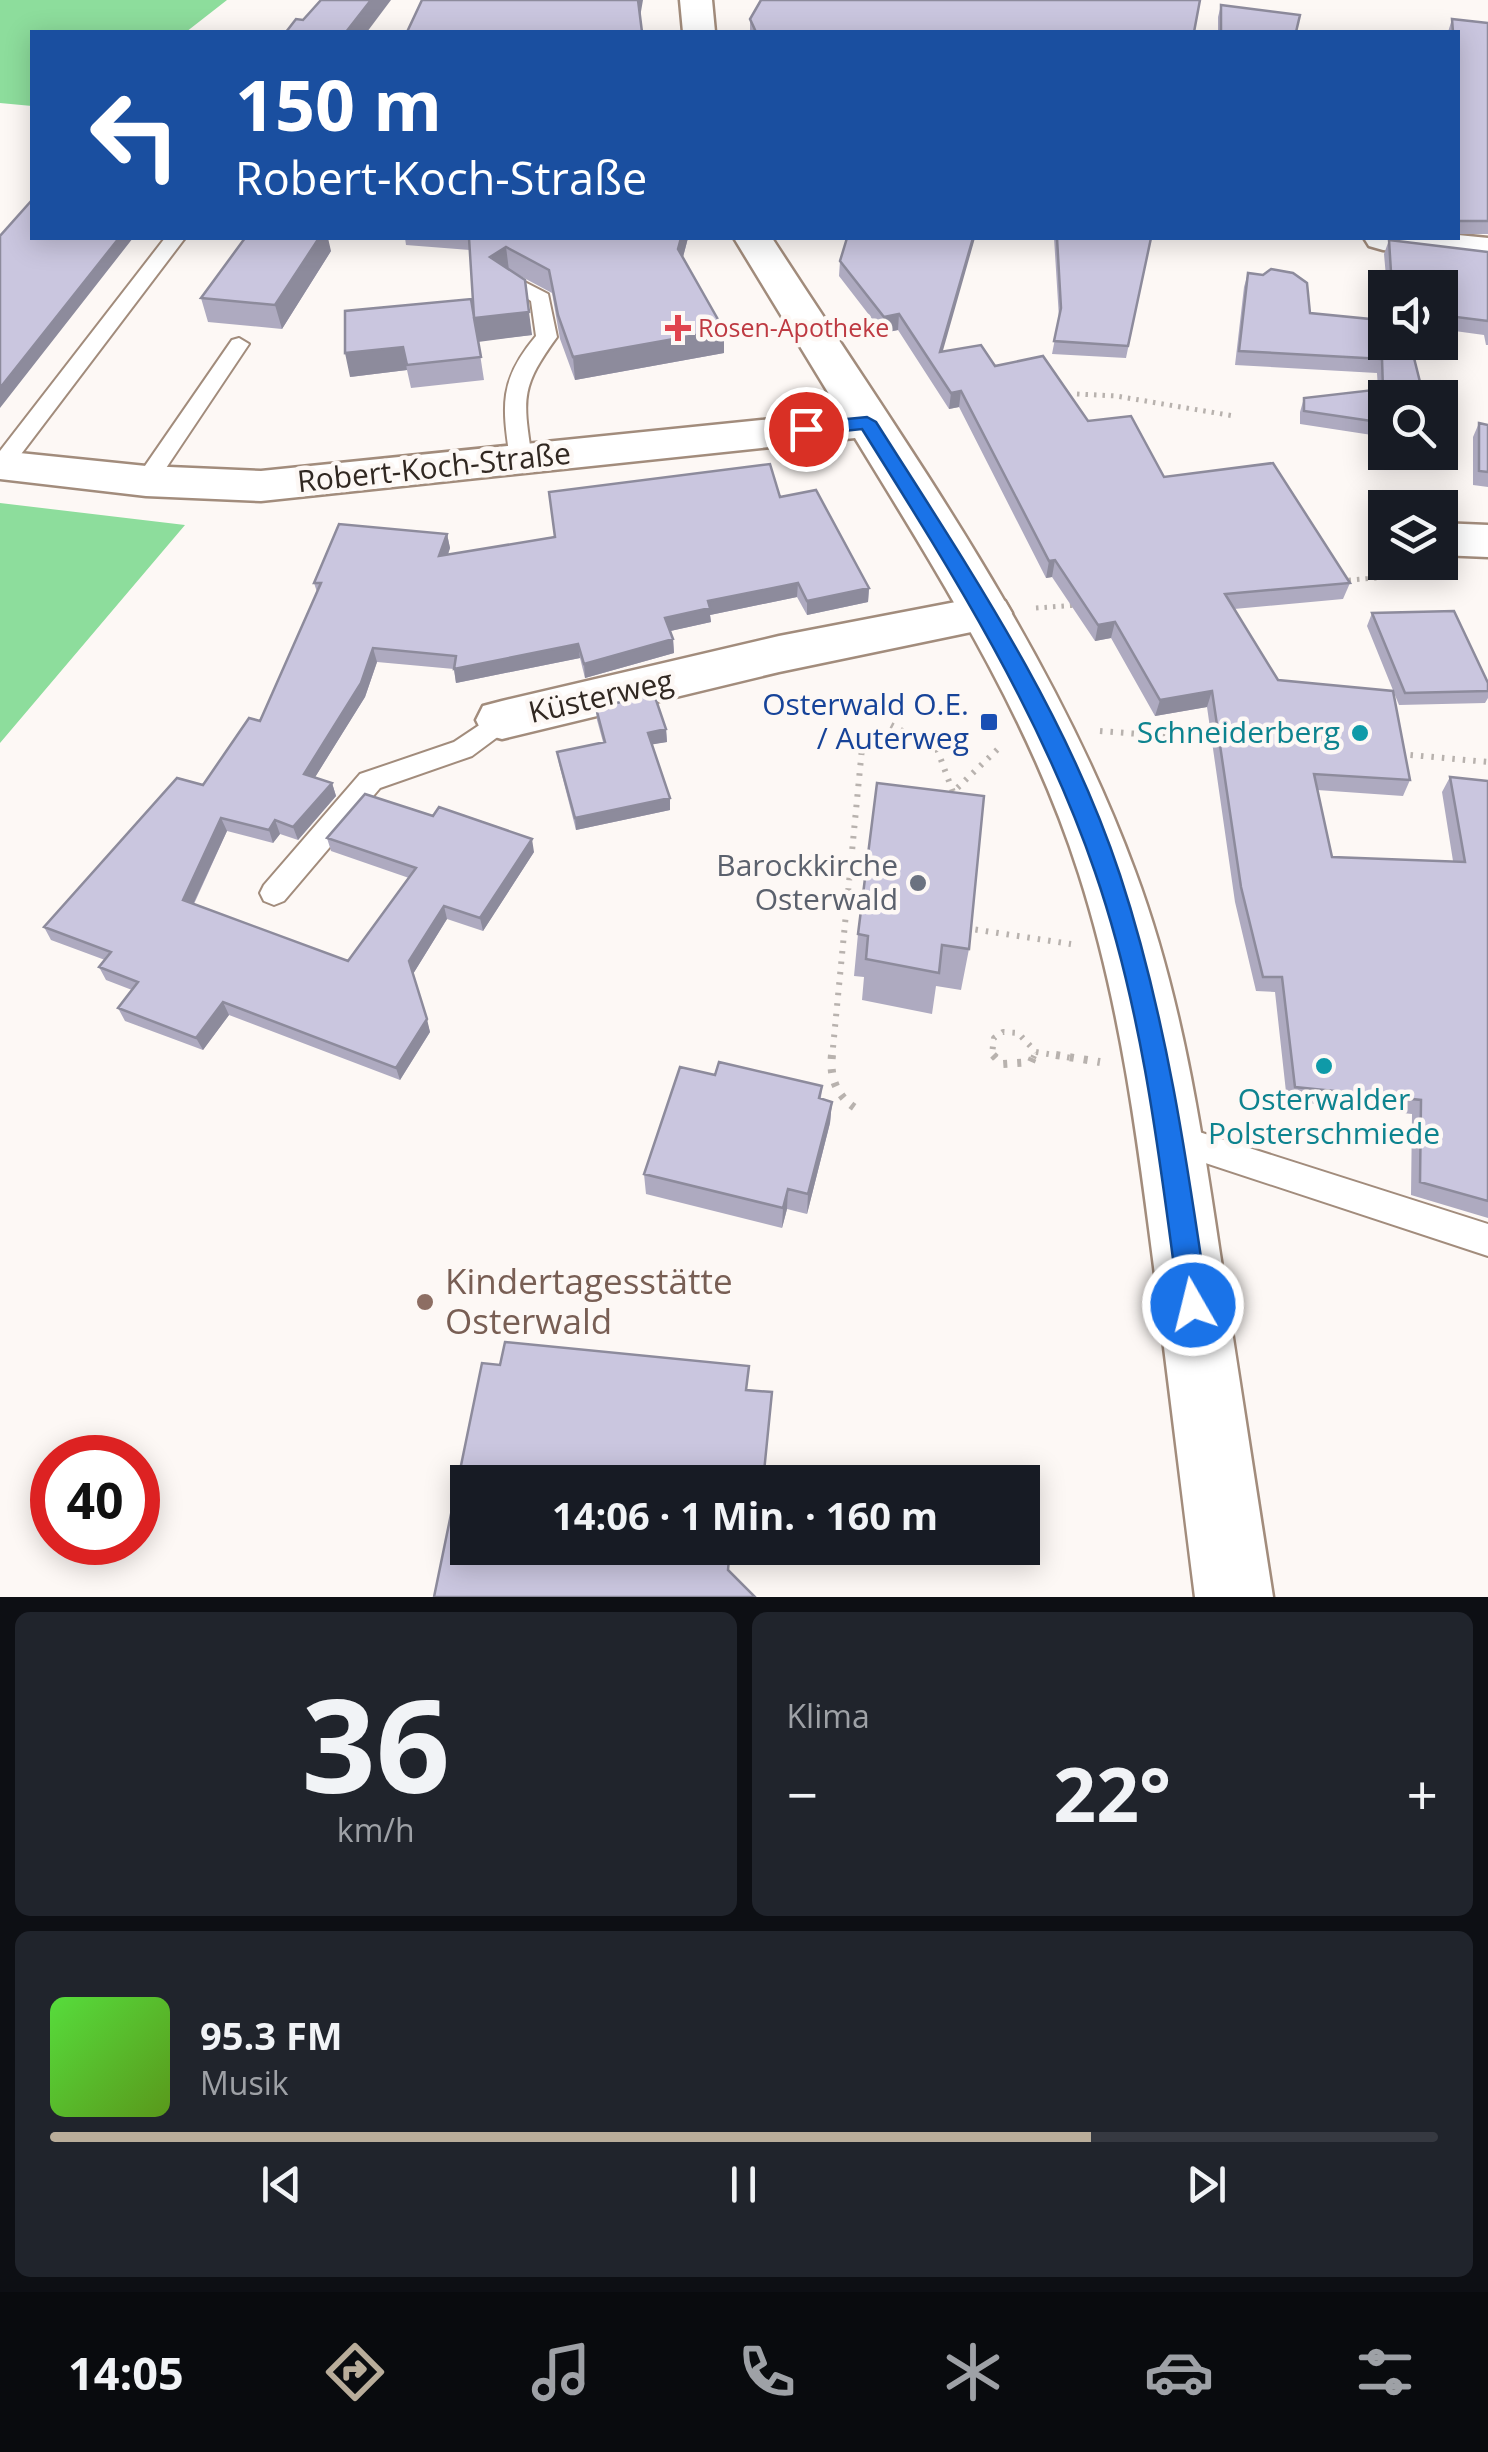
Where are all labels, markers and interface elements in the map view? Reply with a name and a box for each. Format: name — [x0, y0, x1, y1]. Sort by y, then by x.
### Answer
text: 150 m — [235, 56, 442, 152]
icon: left — [70, 70, 200, 200]
text: Robert-Koch-Straße — [235, 147, 647, 208]
map controls — [1368, 270, 1458, 580]
button: sound — [1368, 270, 1458, 360]
place label: Rosen-Apotheke — [698, 310, 889, 344]
marker: Rosen-Apotheke — [667, 317, 689, 339]
button: search — [1368, 380, 1458, 470]
pin — [764, 387, 849, 472]
icon: arrive — [779, 402, 834, 457]
street label: Robert-Koch-Straße — [295, 432, 573, 501]
button: layers — [1368, 490, 1458, 580]
street label: Küsterweg — [524, 659, 677, 732]
place label: Osterwald O.E. / Auterweg — [762, 683, 969, 758]
marker: Osterwald O.E. / Auterweg — [978, 711, 1000, 733]
place label: Schneiderberg — [1137, 711, 1340, 752]
marker: Schneiderberg — [1349, 722, 1371, 744]
place label: Barockkirche Osterwald — [716, 844, 898, 919]
marker: Barockkirche Osterwald — [907, 872, 929, 894]
marker: Osterwalder Polsterschmiede — [1313, 1055, 1335, 1077]
place label: Osterwalder Polsterschmiede — [1208, 1078, 1440, 1153]
position arrow — [1141, 1253, 1245, 1357]
place label: Kindertagesstätte Osterwald — [445, 1257, 733, 1344]
marker: Kindertagesstätte Osterwald — [414, 1291, 436, 1313]
speed limit sign: 40 — [30, 1435, 160, 1565]
text: 14:06 · 1 Min. · 160 m — [552, 1489, 938, 1541]
text: 36 — [301, 1654, 450, 1831]
text: Klima — [787, 1694, 870, 1737]
text: 22° — [1053, 1742, 1171, 1844]
text: − — [787, 1756, 818, 1831]
text: + — [1407, 1756, 1438, 1831]
text: km/h — [337, 1808, 415, 1851]
text: 95.3 FM — [200, 2009, 343, 2061]
text: Musik — [200, 2061, 289, 2104]
icon: previous — [254, 2157, 309, 2212]
icon: pause — [716, 2157, 771, 2212]
icon: next — [1179, 2157, 1234, 2212]
icon: directions — [320, 2337, 390, 2407]
icon: music — [526, 2337, 596, 2407]
icon: phone — [732, 2337, 802, 2407]
icon: climate — [938, 2337, 1008, 2407]
icon: car — [1144, 2337, 1214, 2407]
icon: filters — [1350, 2337, 1420, 2407]
text: 14:05 — [68, 2342, 184, 2403]

